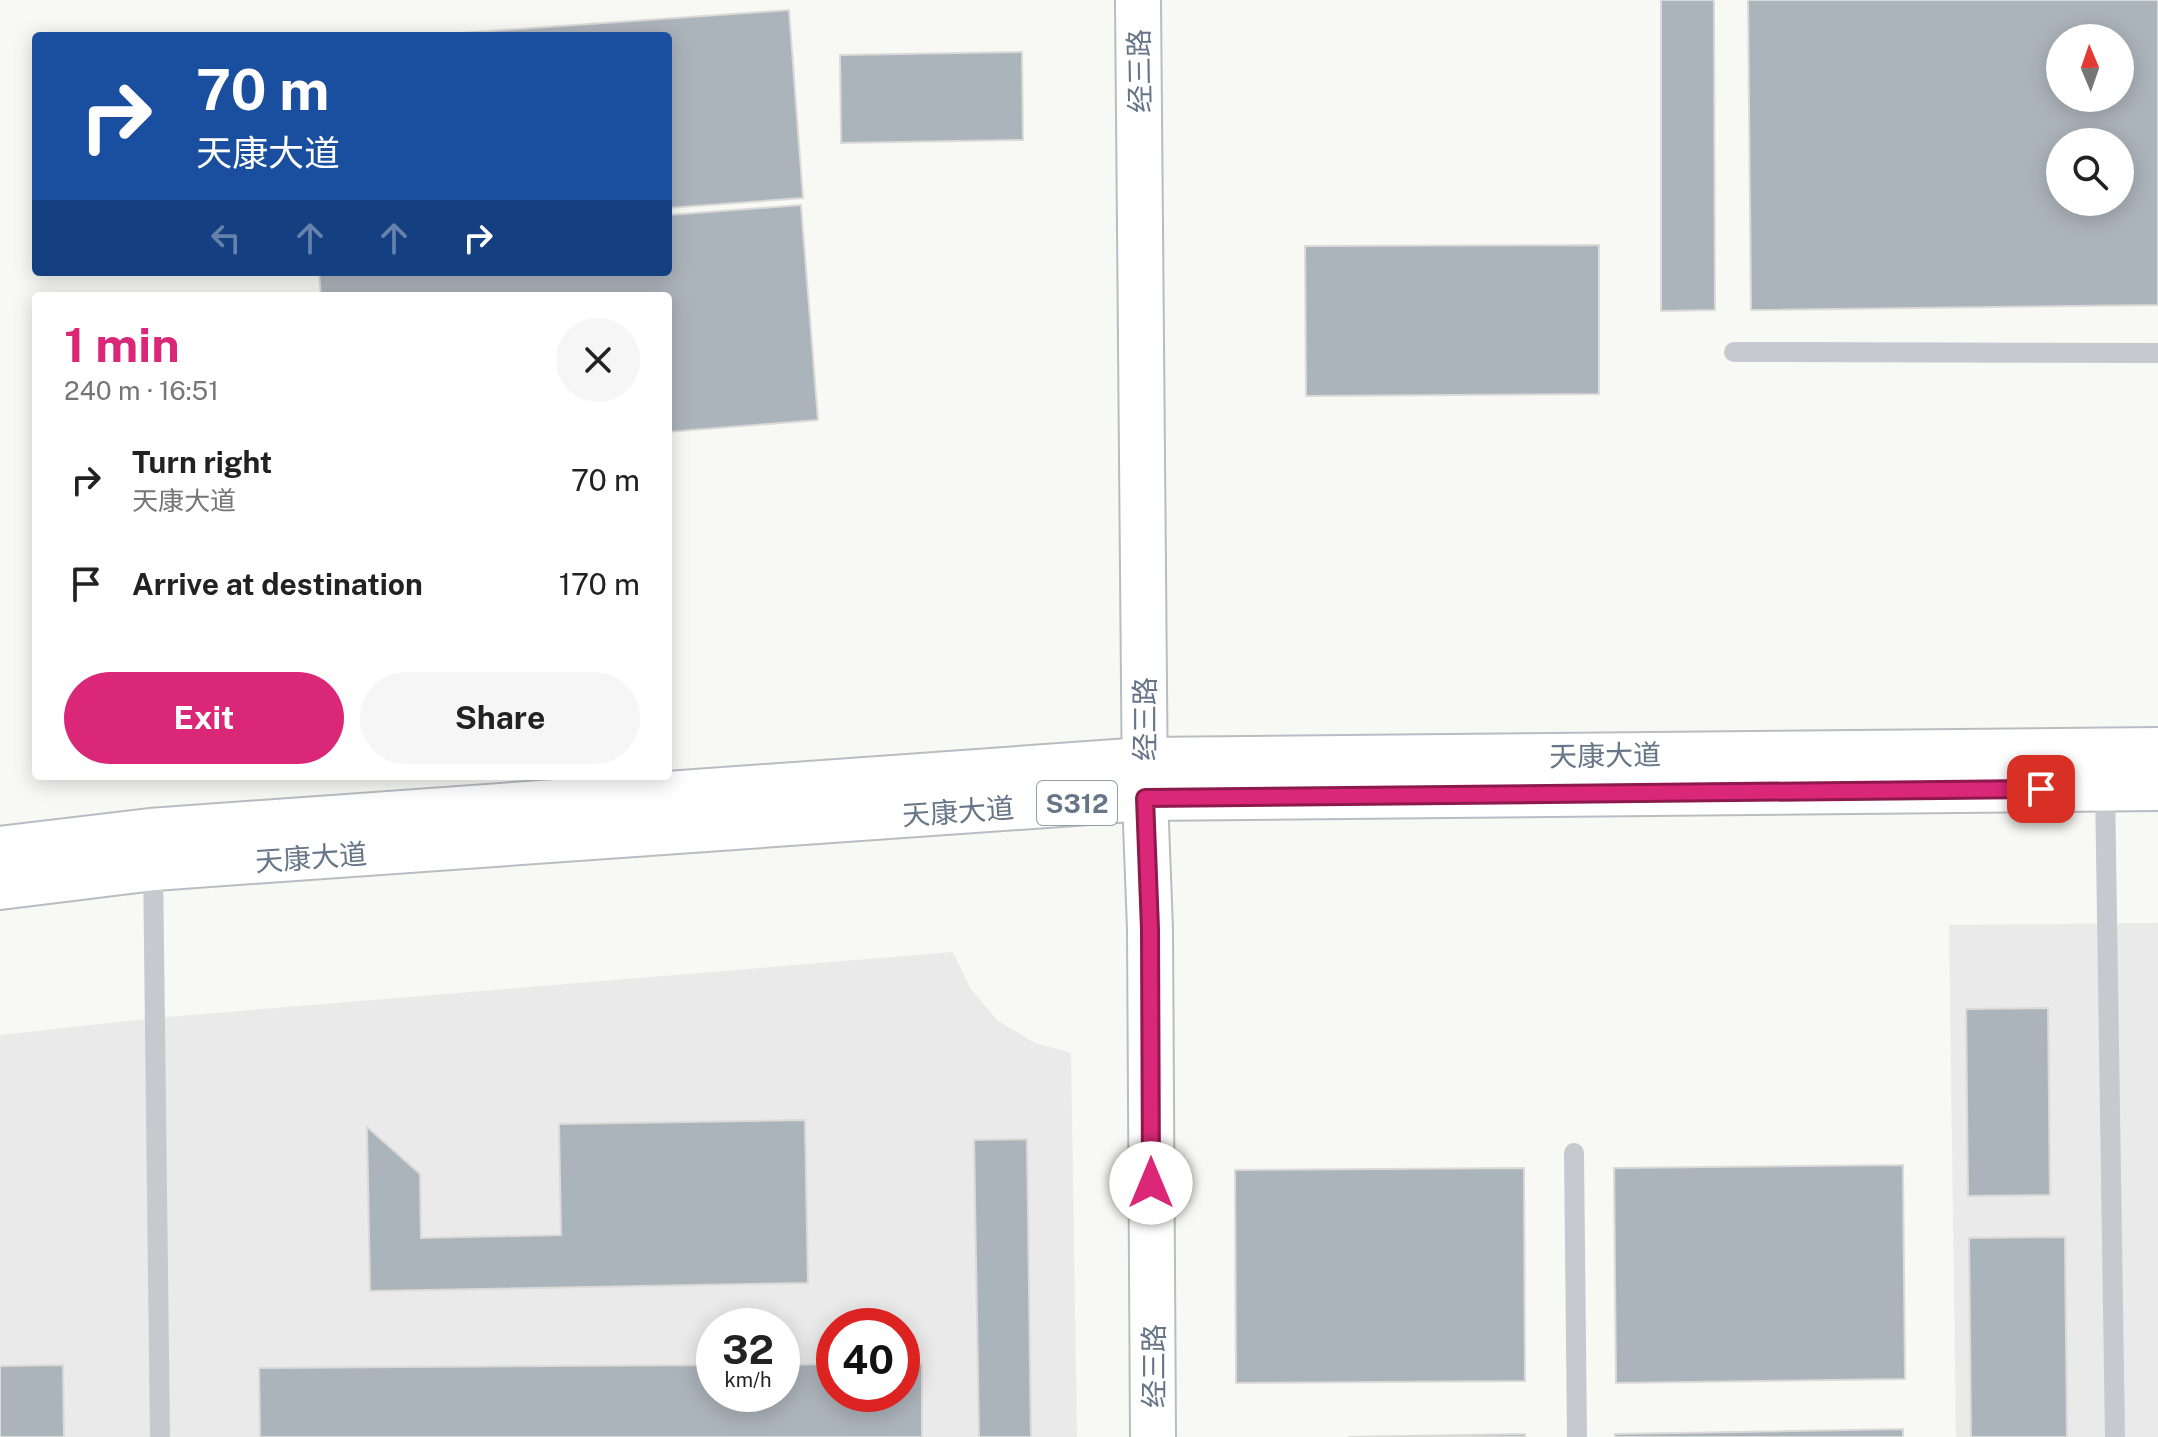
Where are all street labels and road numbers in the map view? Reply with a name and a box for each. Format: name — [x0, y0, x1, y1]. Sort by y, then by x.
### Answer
street label: 经三路 — [1122, 29, 1156, 113]
street label: 经三路 — [1128, 677, 1161, 761]
street label: 天康大道 — [1549, 738, 1661, 772]
road number: S312 — [1037, 781, 1117, 825]
street label: 天康大道 — [901, 791, 1015, 831]
street label: 天康大道 — [254, 837, 368, 877]
street label: 经三路 — [1137, 1324, 1170, 1408]

